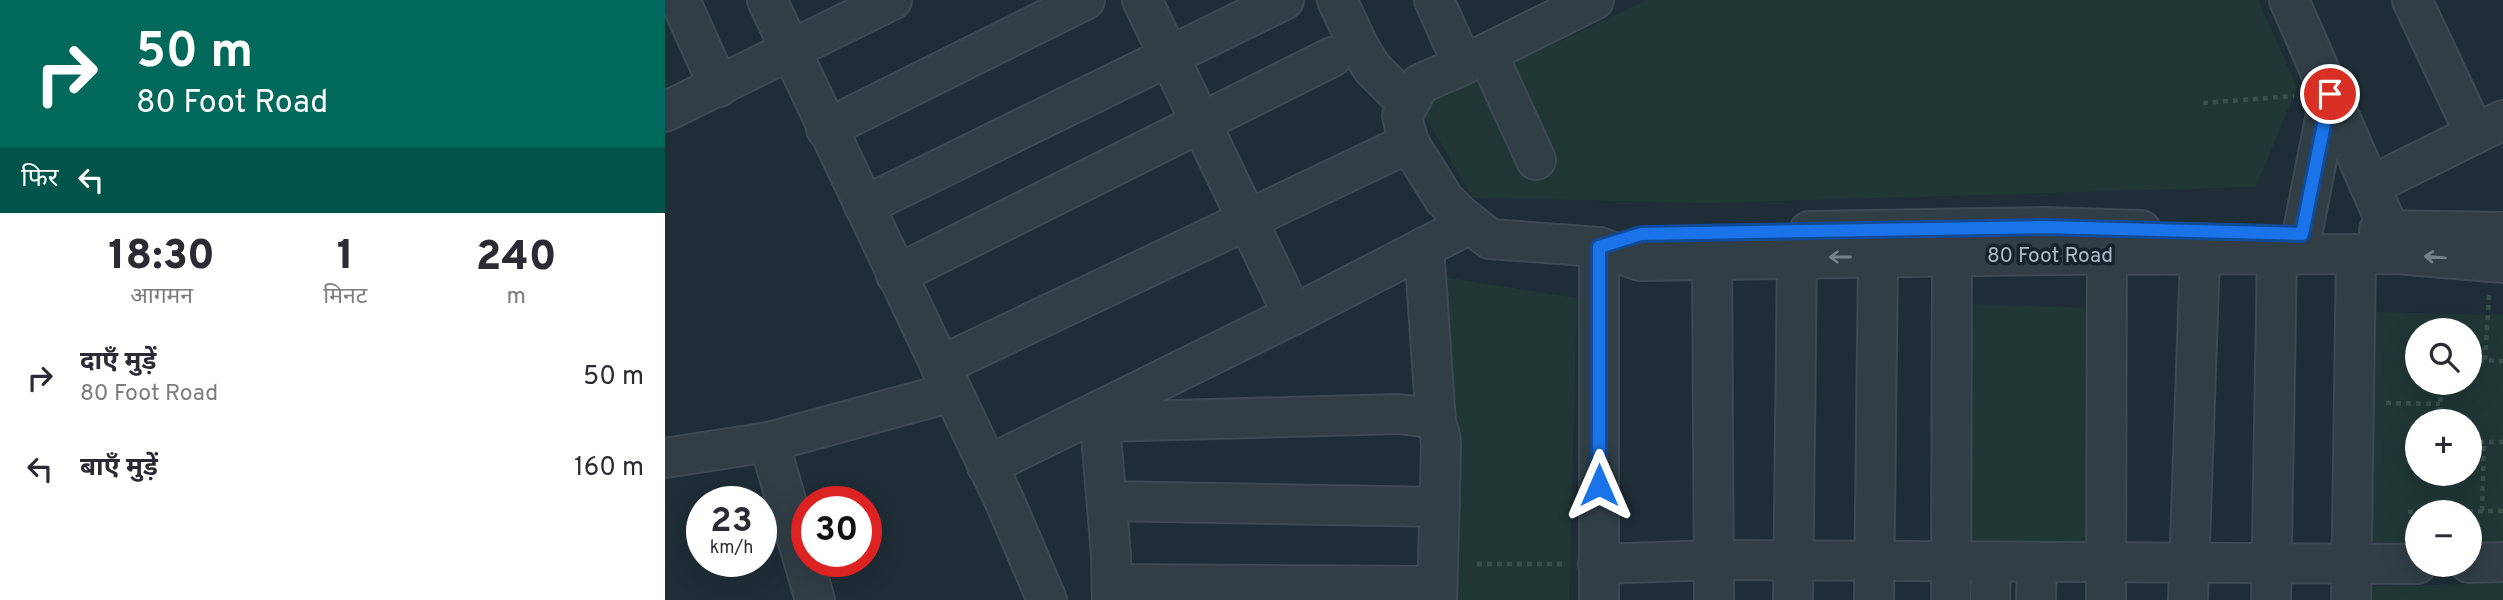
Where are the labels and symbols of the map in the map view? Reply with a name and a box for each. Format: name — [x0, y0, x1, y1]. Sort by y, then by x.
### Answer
pin — [2300, 64, 2360, 124]
street label: 80 Foot Road — [1987, 243, 2113, 270]
one-way arrow — [1829, 250, 1852, 264]
one-way arrow — [2424, 250, 2447, 263]
position arrow — [1562, 448, 1636, 522]
speed limit sign: 30 — [791, 486, 882, 577]

